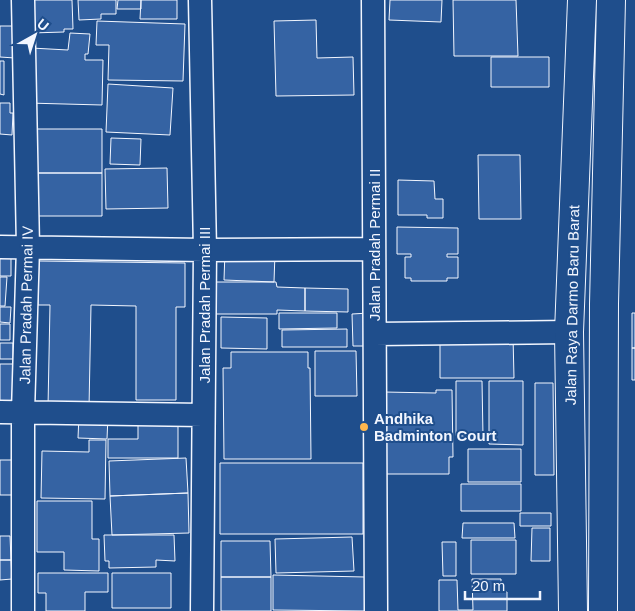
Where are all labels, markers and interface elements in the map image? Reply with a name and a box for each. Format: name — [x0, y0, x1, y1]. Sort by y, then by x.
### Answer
north arrow — [10, 10, 60, 60]
text: U — [34, 15, 52, 34]
street label: Jalan Pradah Permai II — [366, 169, 383, 321]
street label: Jalan Raya Darmo Baru Barat — [562, 204, 582, 405]
street label: Jalan Pradah Permai IV — [16, 226, 36, 384]
street label: Jalan Pradah Permai III — [196, 227, 213, 383]
place label: Andhika Badminton Court — [374, 410, 496, 444]
marker: Andhika Badminton Court — [358, 421, 370, 433]
scale bar — [465, 568, 540, 600]
text: 20 m — [472, 577, 505, 594]

